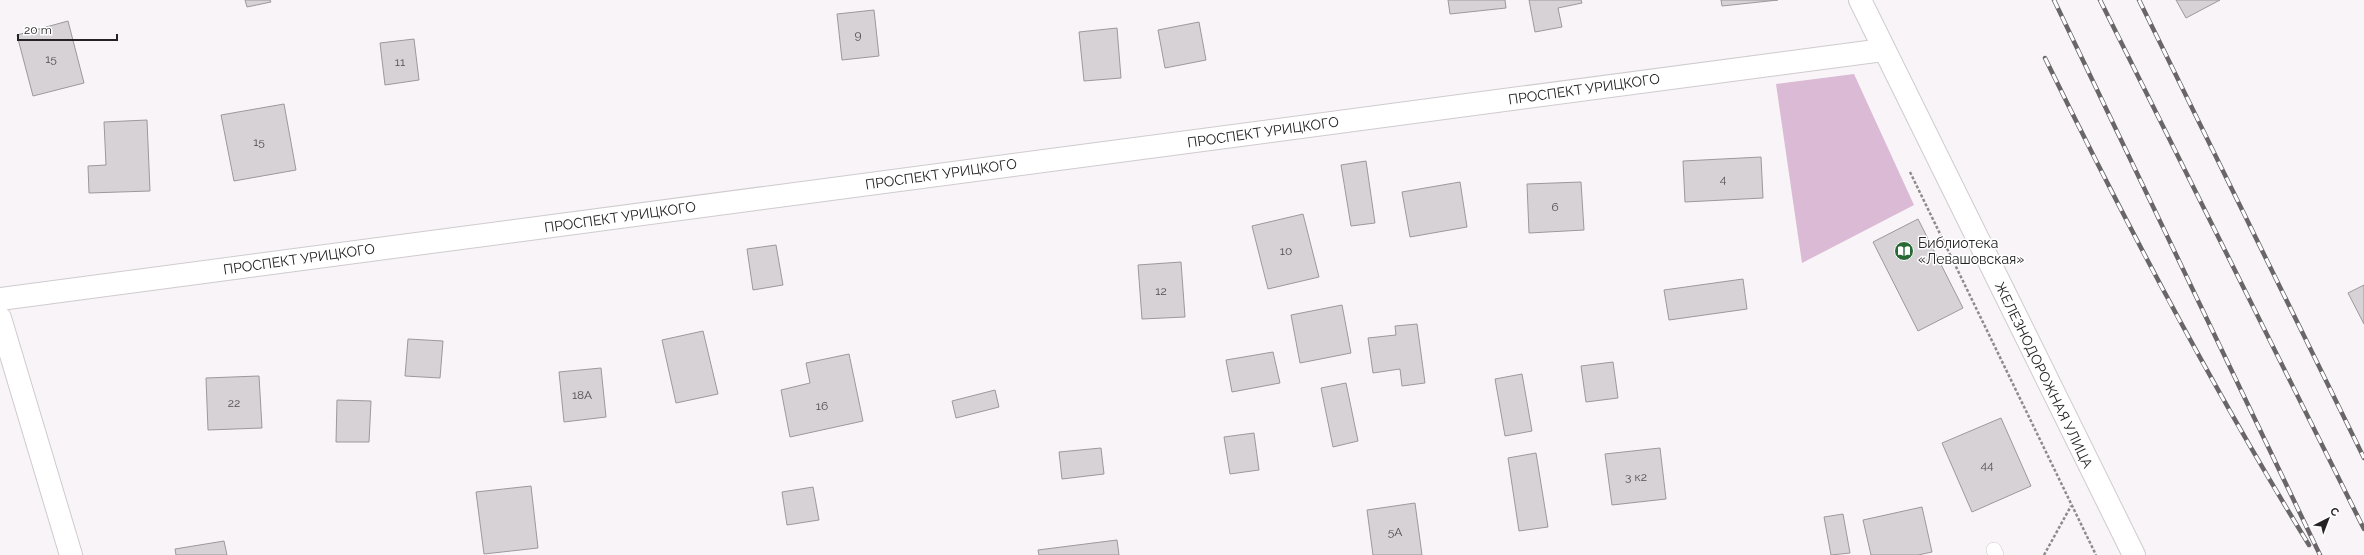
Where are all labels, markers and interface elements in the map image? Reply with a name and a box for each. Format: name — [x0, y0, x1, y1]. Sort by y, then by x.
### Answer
scale bar — [18, 16, 117, 42]
text: 20 m — [24, 23, 52, 37]
house number: 9 — [854, 28, 862, 42]
house number: 15 — [45, 52, 57, 66]
house number: 11 — [395, 55, 405, 69]
street label: ПРОСПЕКТ УРИЦКОГО — [1507, 70, 1661, 108]
street label: ПРОСПЕКТ УРИЦКОГО — [1186, 113, 1340, 151]
house number: 15 — [253, 135, 265, 149]
street label: ПРОСПЕКТ УРИЦКОГО — [864, 155, 1018, 193]
house number: 4 — [1720, 172, 1727, 186]
street label: ПРОСПЕКТ УРИЦКОГО — [543, 198, 697, 236]
house number: 6 — [1551, 200, 1559, 214]
place label: Библиотека «Левашовская» — [1918, 235, 2024, 267]
street label: ПРОСПЕКТ УРИЦКОГО — [222, 240, 376, 278]
library icon: Библиотека «Левашовская» — [1893, 240, 1915, 262]
house number: 10 — [1280, 244, 1292, 258]
street label: ЖЕЛЕЗНОДОРОЖНАЯ УЛИЦА — [1992, 279, 2096, 471]
house number: 12 — [1155, 284, 1167, 298]
house number: 18А — [572, 388, 592, 402]
house number: 22 — [228, 396, 240, 410]
house number: 16 — [816, 399, 828, 413]
house number: 44 — [1980, 458, 1994, 472]
house number: 3 к2 — [1625, 470, 1647, 484]
north arrow — [2308, 499, 2348, 539]
text: С — [2327, 505, 2342, 520]
house number: 5А — [1388, 525, 1402, 539]

